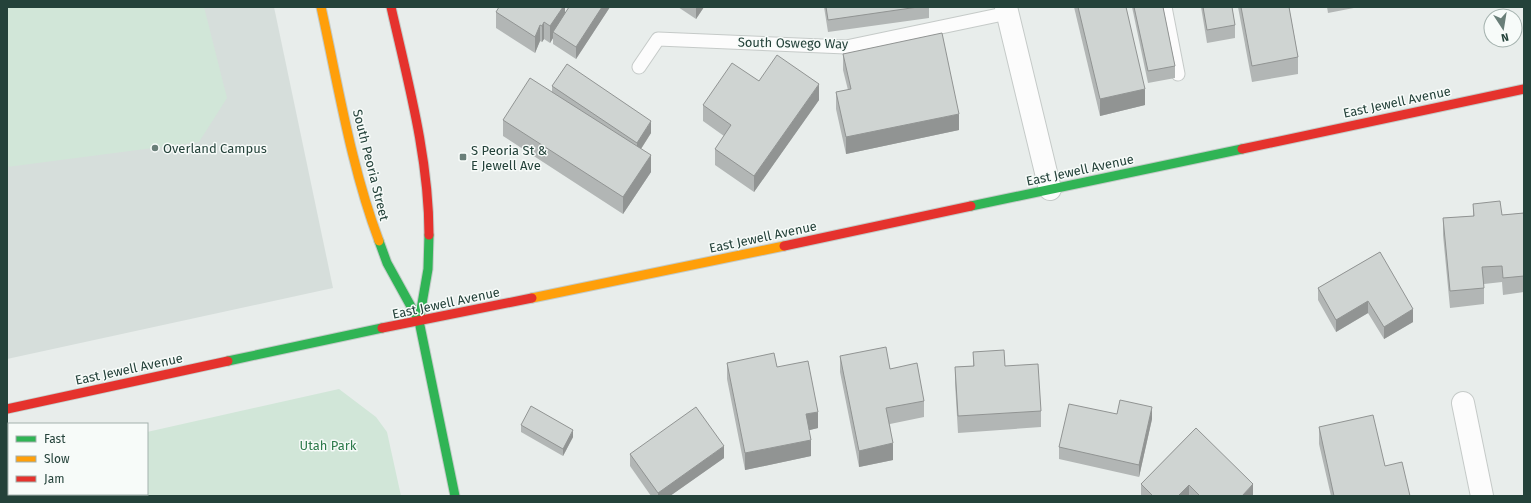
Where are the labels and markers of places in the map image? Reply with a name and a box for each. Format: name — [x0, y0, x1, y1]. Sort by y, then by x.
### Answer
place label: Overland Campus — [163, 141, 267, 156]
marker: Overland Campus — [150, 143, 160, 153]
place label: S Peoria St & E Jewell Ave — [471, 143, 547, 173]
marker: S Peoria St & E Jewell Ave — [458, 152, 468, 162]

